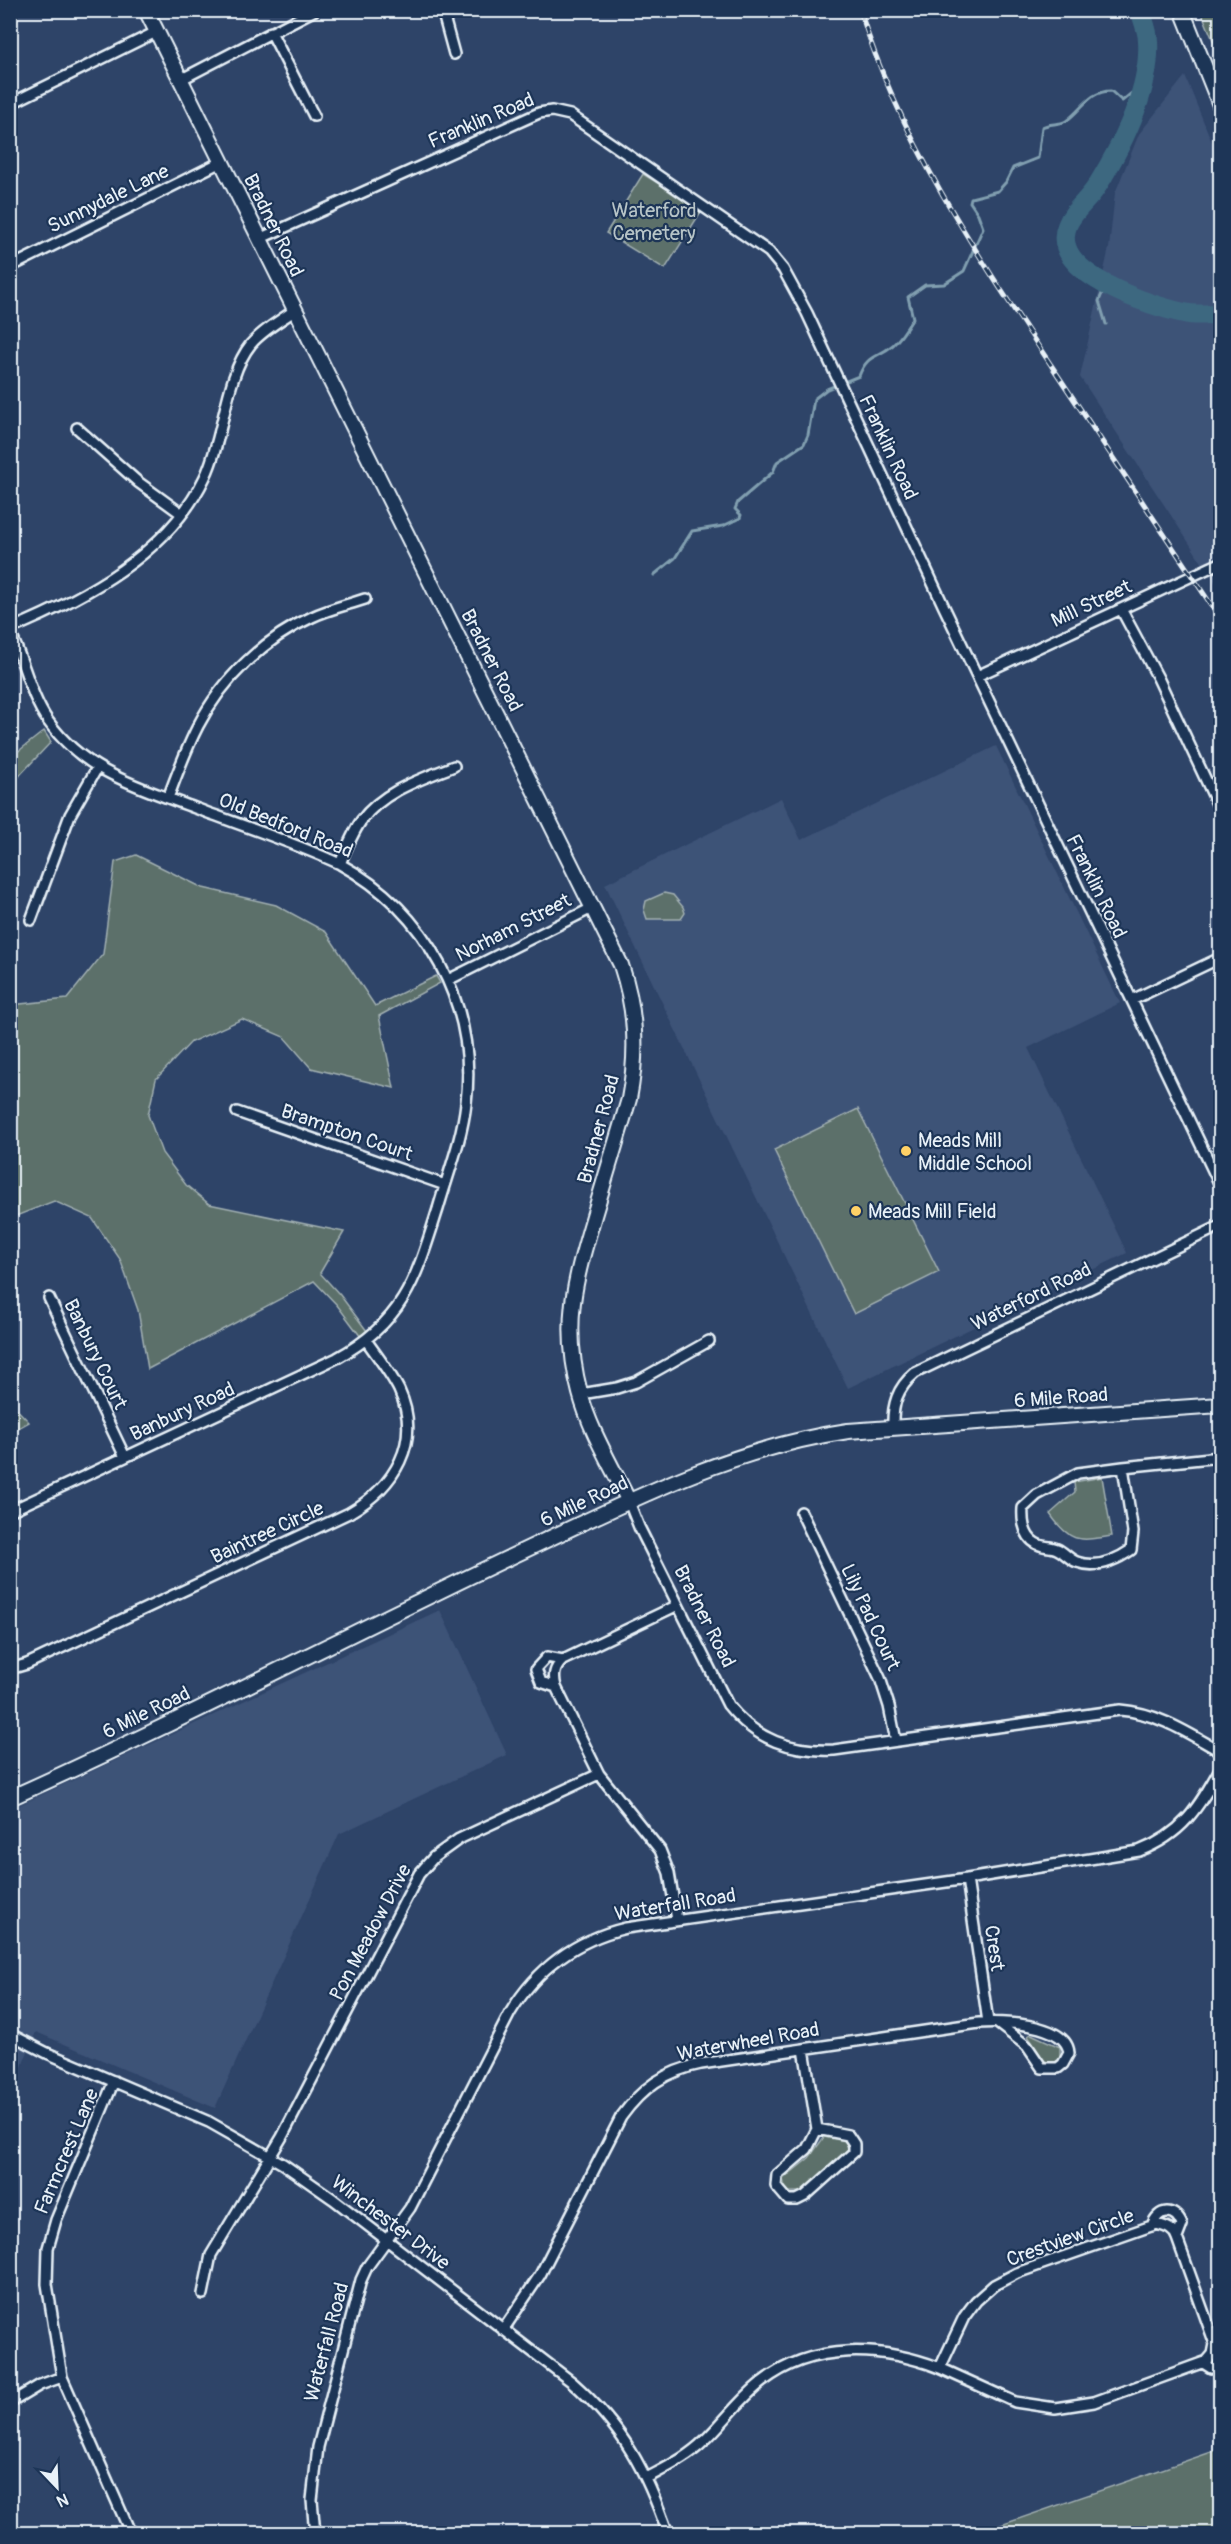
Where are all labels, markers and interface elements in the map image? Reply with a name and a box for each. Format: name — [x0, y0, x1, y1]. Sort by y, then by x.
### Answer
street label: Franklin Road — [424, 87, 538, 154]
street label: Sunnydale Lane — [44, 158, 173, 239]
street label: Bradner Road — [238, 170, 309, 281]
park label: Waterford Cemetery — [611, 198, 697, 246]
street label: Franklin Road — [853, 391, 924, 504]
street label: Mill Street — [1047, 574, 1136, 633]
street label: Bradner Road — [455, 605, 528, 716]
street label: Old Bedford Road — [215, 787, 357, 864]
street label: Franklin Road — [1061, 830, 1132, 942]
street label: Norham Street — [451, 887, 576, 967]
street label: Bradner Road — [572, 1072, 625, 1186]
street label: Brampton Court — [278, 1098, 417, 1167]
place label: Meads Mill Middle School — [918, 1128, 1032, 1176]
marker: Meads Mill Middle School — [899, 1144, 913, 1158]
place label: Meads Mill Field — [868, 1199, 996, 1224]
marker: Meads Mill Field — [849, 1204, 863, 1218]
street label: Waterford Road — [967, 1257, 1095, 1336]
street label: Banbury Court — [58, 1295, 133, 1414]
street label: Banbury Road — [126, 1376, 239, 1447]
street label: 6 Mile Road — [1013, 1382, 1109, 1413]
street label: 6 Mile Road — [536, 1470, 632, 1533]
street label: Baintree Circle — [207, 1495, 328, 1570]
street label: Lily Pad Court — [835, 1560, 906, 1675]
street label: Bradner Road — [668, 1561, 741, 1672]
street label: 6 Mile Road — [98, 1681, 194, 1744]
street label: Pon Meadow Drive — [324, 1859, 417, 2005]
street label: Waterfall Road — [613, 1883, 738, 1926]
street label: Crest — [979, 1924, 1010, 1973]
street label: Waterwheel Road — [675, 2017, 821, 2066]
street label: Farmcrest Lane — [29, 2084, 104, 2218]
street label: Winchester Drive — [326, 2170, 455, 2275]
street label: Crestview Circle — [1003, 2203, 1138, 2272]
street label: Waterfall Road — [299, 2280, 354, 2405]
north arrow — [27, 2457, 87, 2517]
text: N — [53, 2489, 71, 2511]

